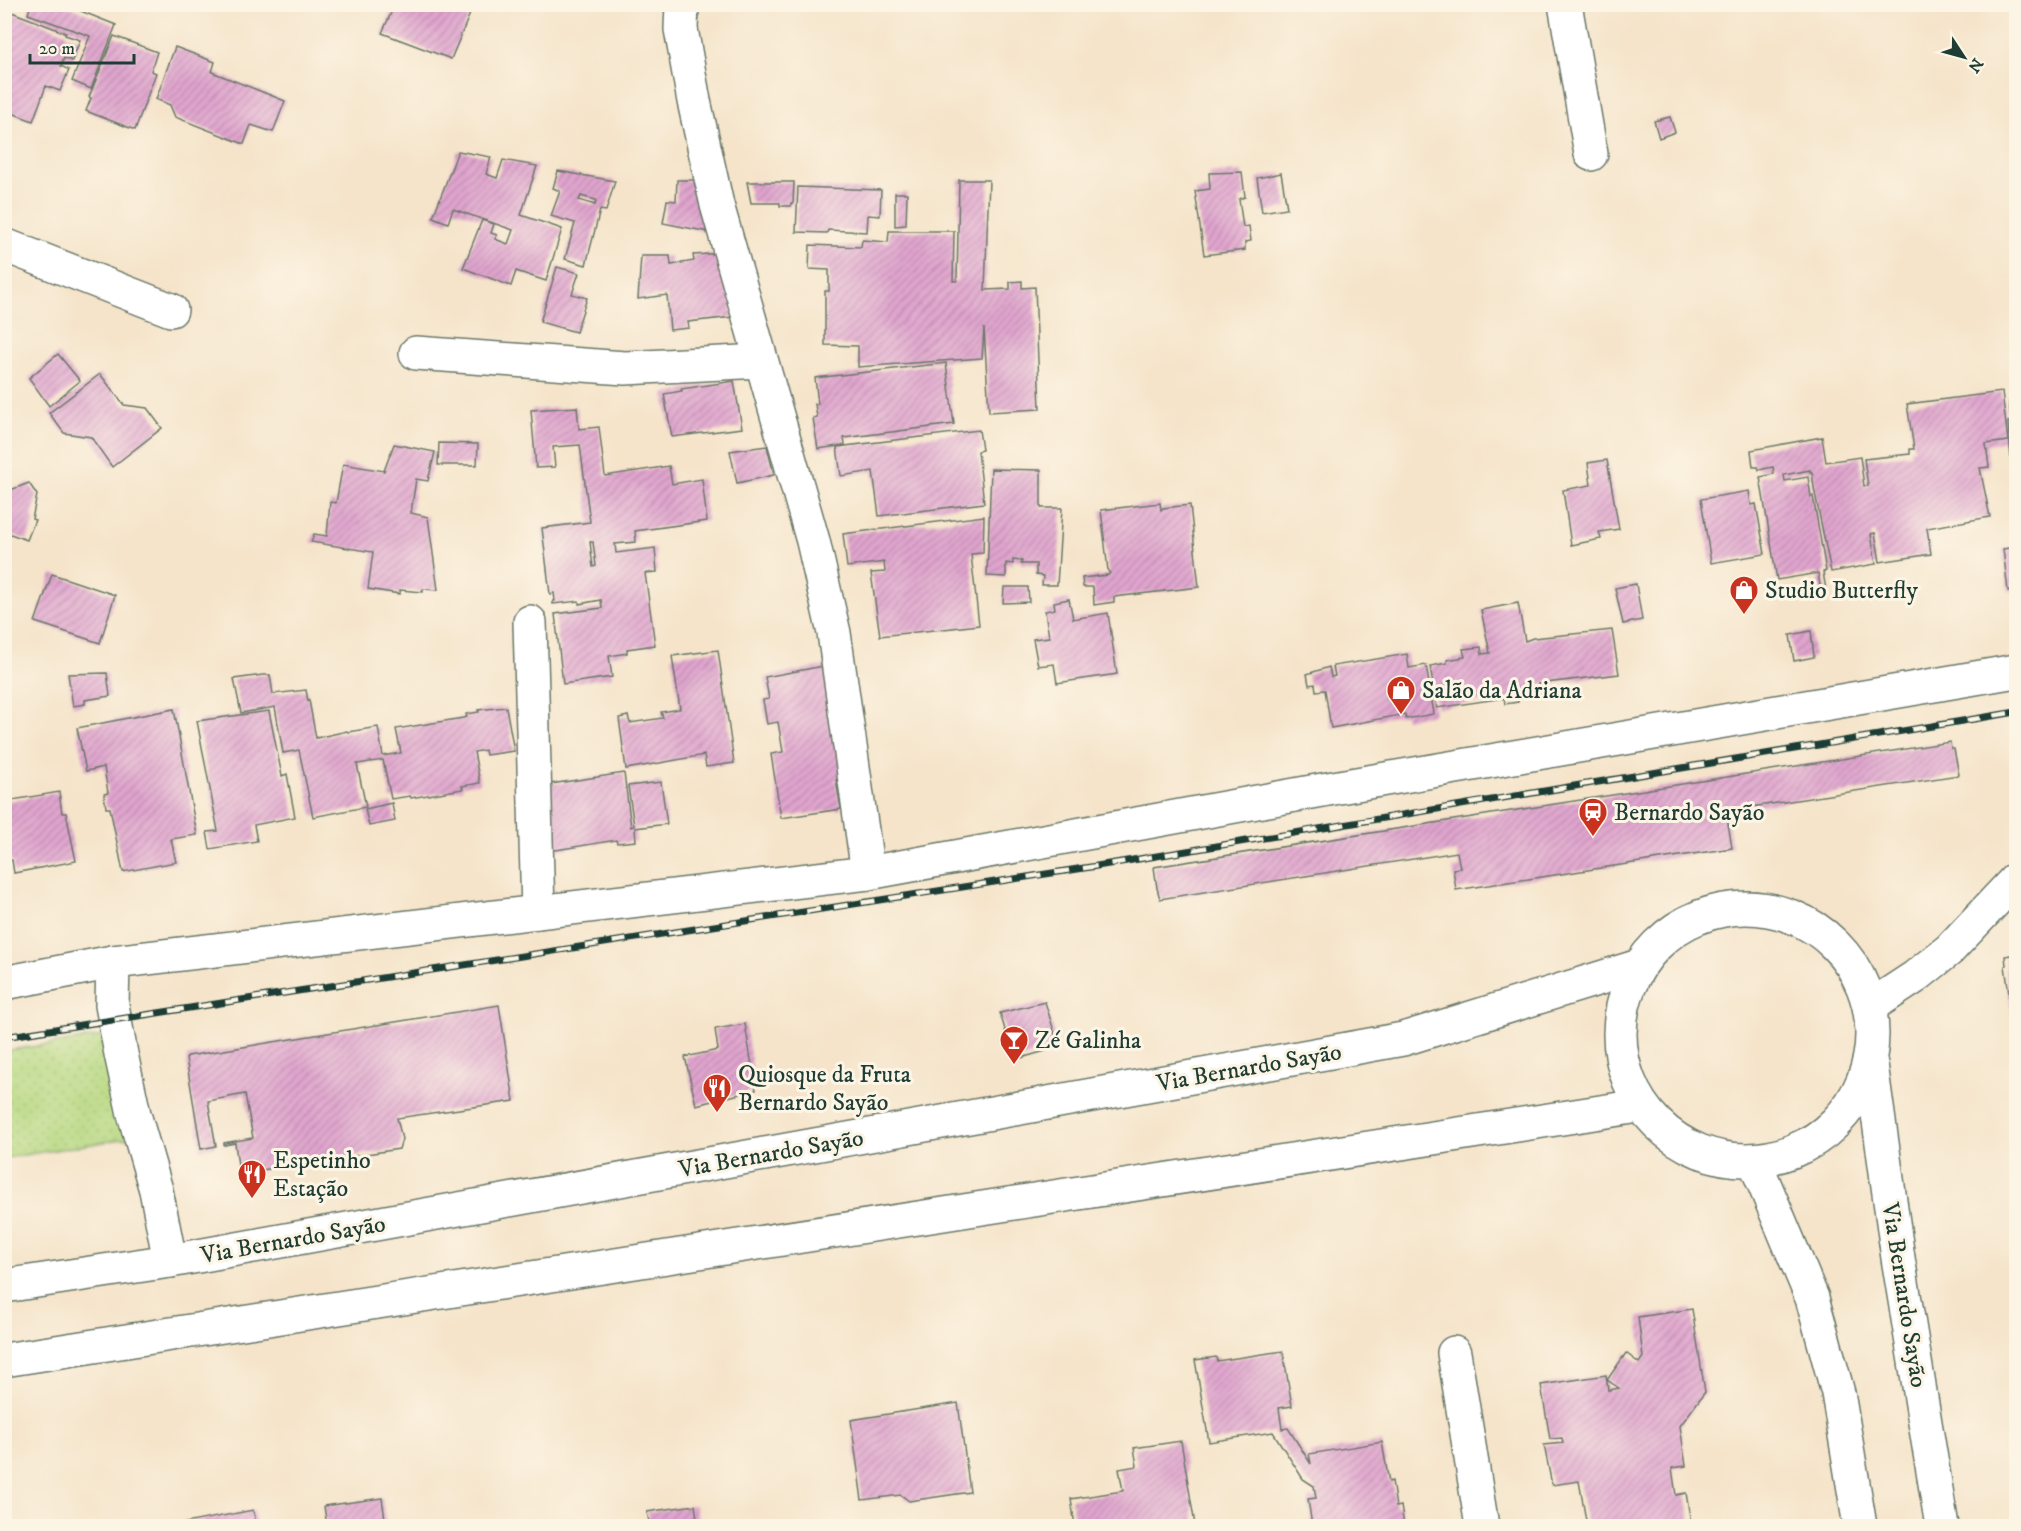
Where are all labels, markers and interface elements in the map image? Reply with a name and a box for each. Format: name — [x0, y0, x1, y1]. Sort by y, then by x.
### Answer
scale bar — [30, 27, 134, 65]
north arrow — [1934, 27, 1994, 87]
text: 20 m — [39, 38, 75, 60]
text: N — [1963, 54, 1987, 76]
shop icon: Studio Butterfly — [1728, 574, 1760, 616]
place label: Studio Butterfly — [1765, 576, 1918, 606]
shop icon: Salão da Adriana — [1385, 674, 1417, 716]
place label: Salão da Adriana — [1422, 676, 1582, 706]
station icon: Bernardo Sayão — [1577, 796, 1609, 838]
place label: Bernardo Sayão — [1614, 798, 1764, 828]
bar icon: Zé Galinha — [998, 1024, 1030, 1066]
place label: Zé Galinha — [1035, 1026, 1142, 1056]
street label: Via Bernardo Sayão — [1154, 1037, 1344, 1099]
place label: Quiosque da Fruta Bernardo Sayão — [738, 1060, 912, 1118]
restaurant icon: Quiosque da Fruta Bernardo Sayão — [701, 1072, 733, 1114]
street label: Via Bernardo Sayão — [676, 1123, 866, 1185]
place label: Espetinho Estação — [273, 1146, 371, 1204]
restaurant icon: Espetinho Estação — [236, 1158, 268, 1200]
street label: Via Bernardo Sayão — [1874, 1200, 1933, 1390]
street label: Via Bernardo Sayão — [198, 1209, 388, 1271]

